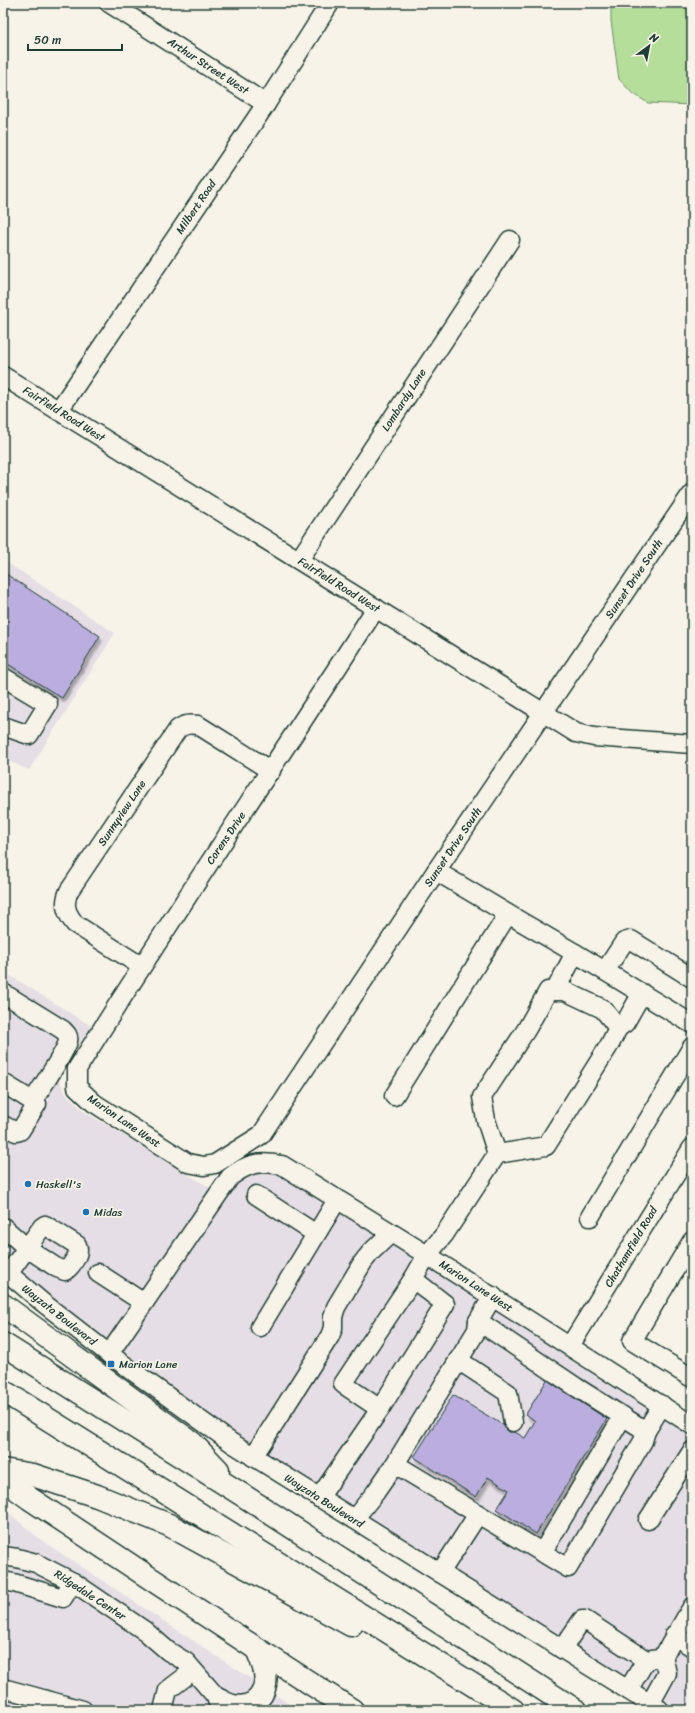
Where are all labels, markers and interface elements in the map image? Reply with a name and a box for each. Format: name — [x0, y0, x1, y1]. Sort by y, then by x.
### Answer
scale bar — [28, 26, 122, 52]
north arrow — [629, 26, 669, 66]
text: N — [645, 27, 663, 48]
text: 50 m — [34, 29, 61, 51]
street label: Arthur Street West — [163, 32, 253, 100]
street label: Milbert Road — [171, 175, 222, 238]
street label: Lombardy Lane — [377, 365, 432, 435]
street label: Fairfield Road West — [19, 381, 109, 447]
street label: Sunset Drive South — [600, 535, 668, 623]
street label: Fairfield Road West — [294, 552, 384, 618]
street label: Sunnyview Lane — [93, 776, 151, 850]
street label: Sunset Drive South — [419, 803, 487, 891]
street label: Corens Drive — [201, 807, 251, 869]
street label: Marion Lane West — [83, 1089, 165, 1153]
place label: Haskell's — [36, 1175, 82, 1194]
marker: Haskell's — [23, 1179, 33, 1189]
street label: Chathamfield Road — [599, 1202, 663, 1291]
place label: Midas — [94, 1203, 123, 1222]
marker: Midas — [81, 1207, 91, 1217]
street label: Marion Lane West — [435, 1255, 517, 1317]
street label: Wayzata Boulevard — [17, 1279, 102, 1351]
place label: Marion Lane — [119, 1355, 178, 1374]
marker: Marion Lane — [106, 1359, 116, 1369]
street label: Wayzata Boulevard — [280, 1469, 369, 1534]
street label: Ridgedale Center — [50, 1565, 131, 1626]

